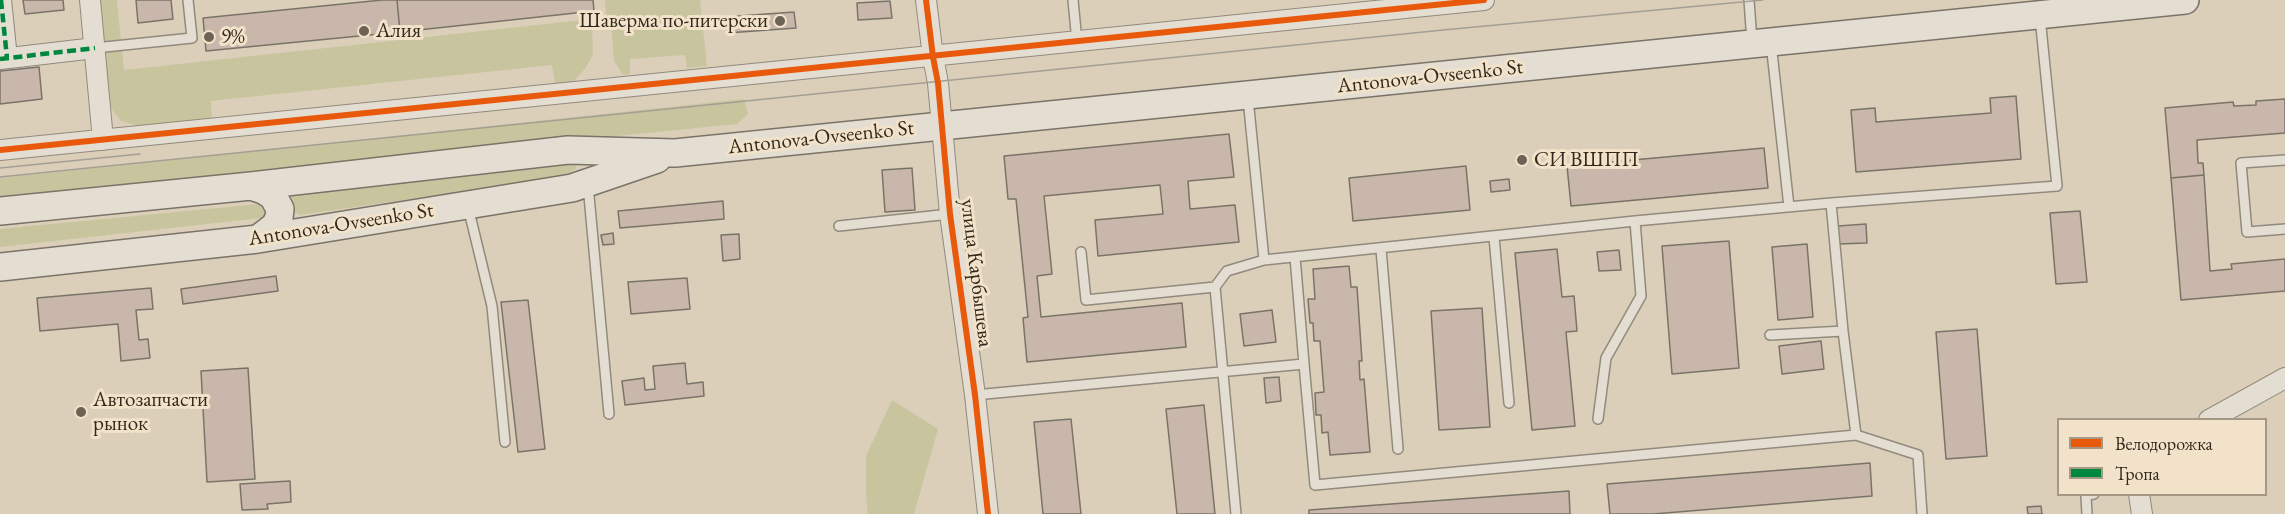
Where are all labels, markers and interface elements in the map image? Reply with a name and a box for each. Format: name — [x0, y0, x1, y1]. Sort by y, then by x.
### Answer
place label: Шаверма по-питерски — [579, 8, 768, 34]
marker: Шаверма по-питерски — [773, 14, 787, 28]
place label: Алия — [376, 18, 421, 44]
place label: 9% — [221, 24, 245, 50]
marker: Алия — [357, 24, 371, 38]
marker: 9% — [202, 30, 216, 44]
street label: Antonova-Ovseenko St — [1336, 55, 1524, 99]
street label: Antonova-Ovseenko St — [727, 116, 915, 160]
place label: СИ ВШПП — [1534, 147, 1639, 173]
marker: СИ ВШПП — [1515, 153, 1529, 167]
street label: улица Карбышева — [954, 197, 998, 349]
street label: Antonova-Ovseenko St — [247, 198, 435, 252]
place label: Автозапчасти рынок — [93, 387, 208, 437]
marker: Автозапчасти рынок — [74, 405, 88, 419]
legend — [2057, 418, 2267, 496]
text: Велодорожка — [2115, 432, 2213, 455]
text: Тропа — [2115, 462, 2160, 485]

